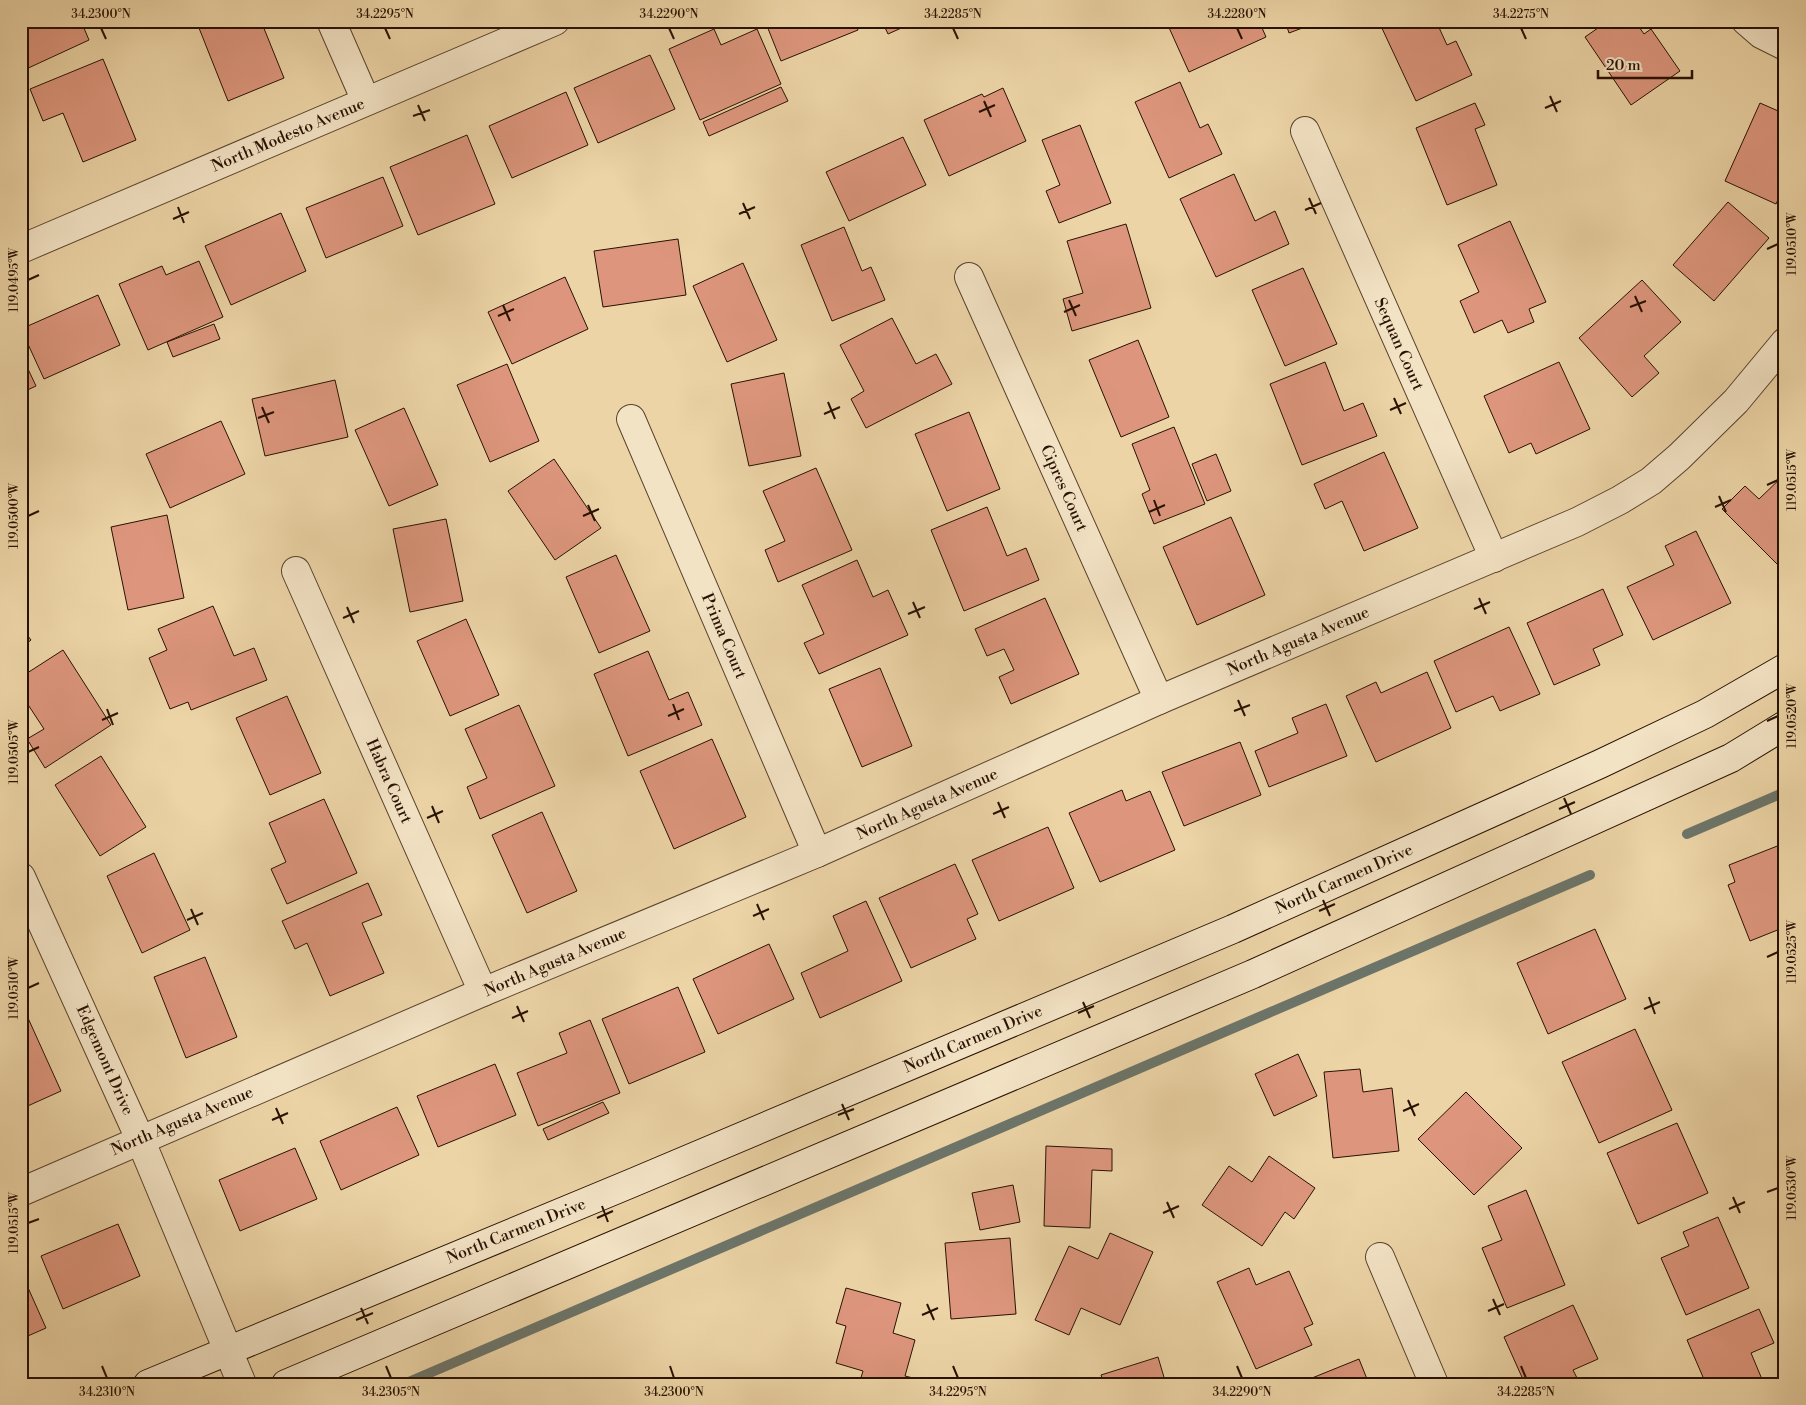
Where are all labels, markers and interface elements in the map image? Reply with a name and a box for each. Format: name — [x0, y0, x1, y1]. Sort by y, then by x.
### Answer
text: 34.2300°N — [71, 7, 131, 22]
text: 34.2295°N — [356, 7, 414, 22]
text: 34.2290°N — [640, 7, 698, 22]
text: 34.2285°N — [924, 7, 982, 22]
text: 34.2280°N — [1208, 7, 1267, 22]
text: 34.2275°N — [1493, 7, 1549, 22]
scale bar — [1598, 48, 1692, 80]
text: 20 m — [1606, 56, 1641, 75]
street label: North Modesto Avenue — [208, 94, 368, 176]
text: 119.0510°W — [1785, 211, 1800, 275]
text: 119.0495°W — [7, 247, 22, 312]
street label: Sequan Court — [1370, 295, 1428, 394]
street label: Cipres Court — [1036, 442, 1092, 535]
text: 119.0515°W — [1785, 448, 1800, 511]
text: 119.0500°W — [7, 482, 22, 549]
street label: Prima Court — [697, 590, 751, 682]
street label: North Agusta Avenue — [1224, 602, 1372, 680]
text: 119.0520°W — [1785, 682, 1800, 748]
text: 119.0505°W — [7, 719, 22, 784]
street label: Habra Court — [361, 736, 417, 827]
street label: North Agusta Avenue — [853, 764, 1001, 844]
street label: North Carmen Drive — [1272, 840, 1416, 918]
text: 119.0525°W — [1785, 919, 1800, 984]
street label: North Agusta Avenue — [481, 923, 629, 1001]
text: 119.0510°W — [7, 955, 22, 1019]
street label: North Carmen Drive — [901, 1001, 1045, 1077]
street label: Edgemont Drive — [72, 1002, 138, 1118]
street label: North Agusta Avenue — [108, 1082, 256, 1160]
text: 119.0530°W — [1785, 1155, 1800, 1220]
text: 119.0515°W — [7, 1191, 22, 1254]
street label: North Carmen Drive — [443, 1194, 589, 1268]
text: 34.2310°N — [79, 1385, 135, 1400]
text: 34.2305°N — [362, 1385, 420, 1400]
text: 34.2300°N — [644, 1385, 704, 1400]
text: 34.2295°N — [929, 1385, 987, 1400]
text: 34.2290°N — [1213, 1385, 1271, 1400]
text: 34.2285°N — [1497, 1385, 1555, 1400]

